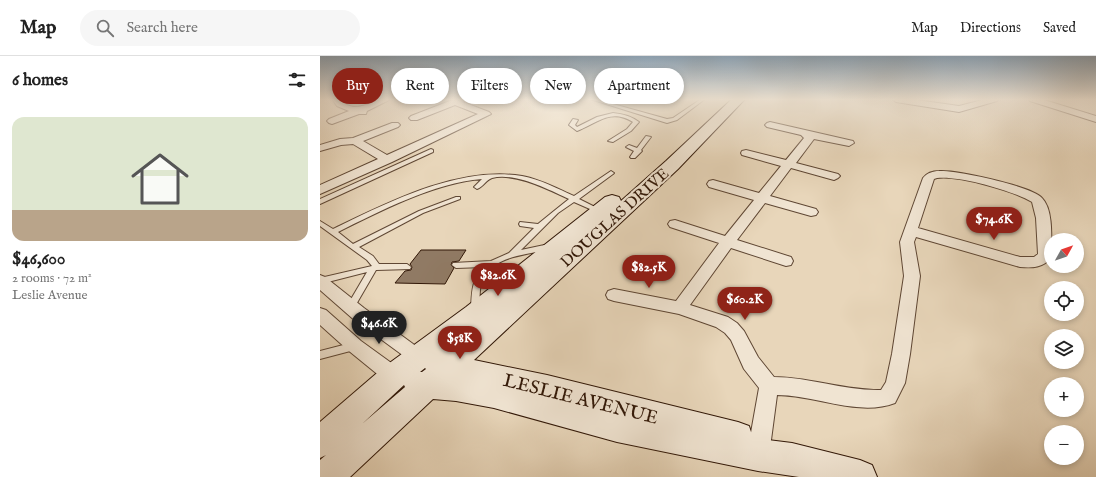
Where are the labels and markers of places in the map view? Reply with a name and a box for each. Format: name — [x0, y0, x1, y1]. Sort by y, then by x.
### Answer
pin: $74.6K — [961, 207, 1027, 241]
pin: $82.5K — [616, 255, 682, 289]
pin: $82.6K — [465, 263, 531, 297]
pin: $60.2K — [712, 287, 778, 321]
pin: $46.6K — [346, 311, 412, 345]
pin: $58K — [436, 326, 484, 360]

